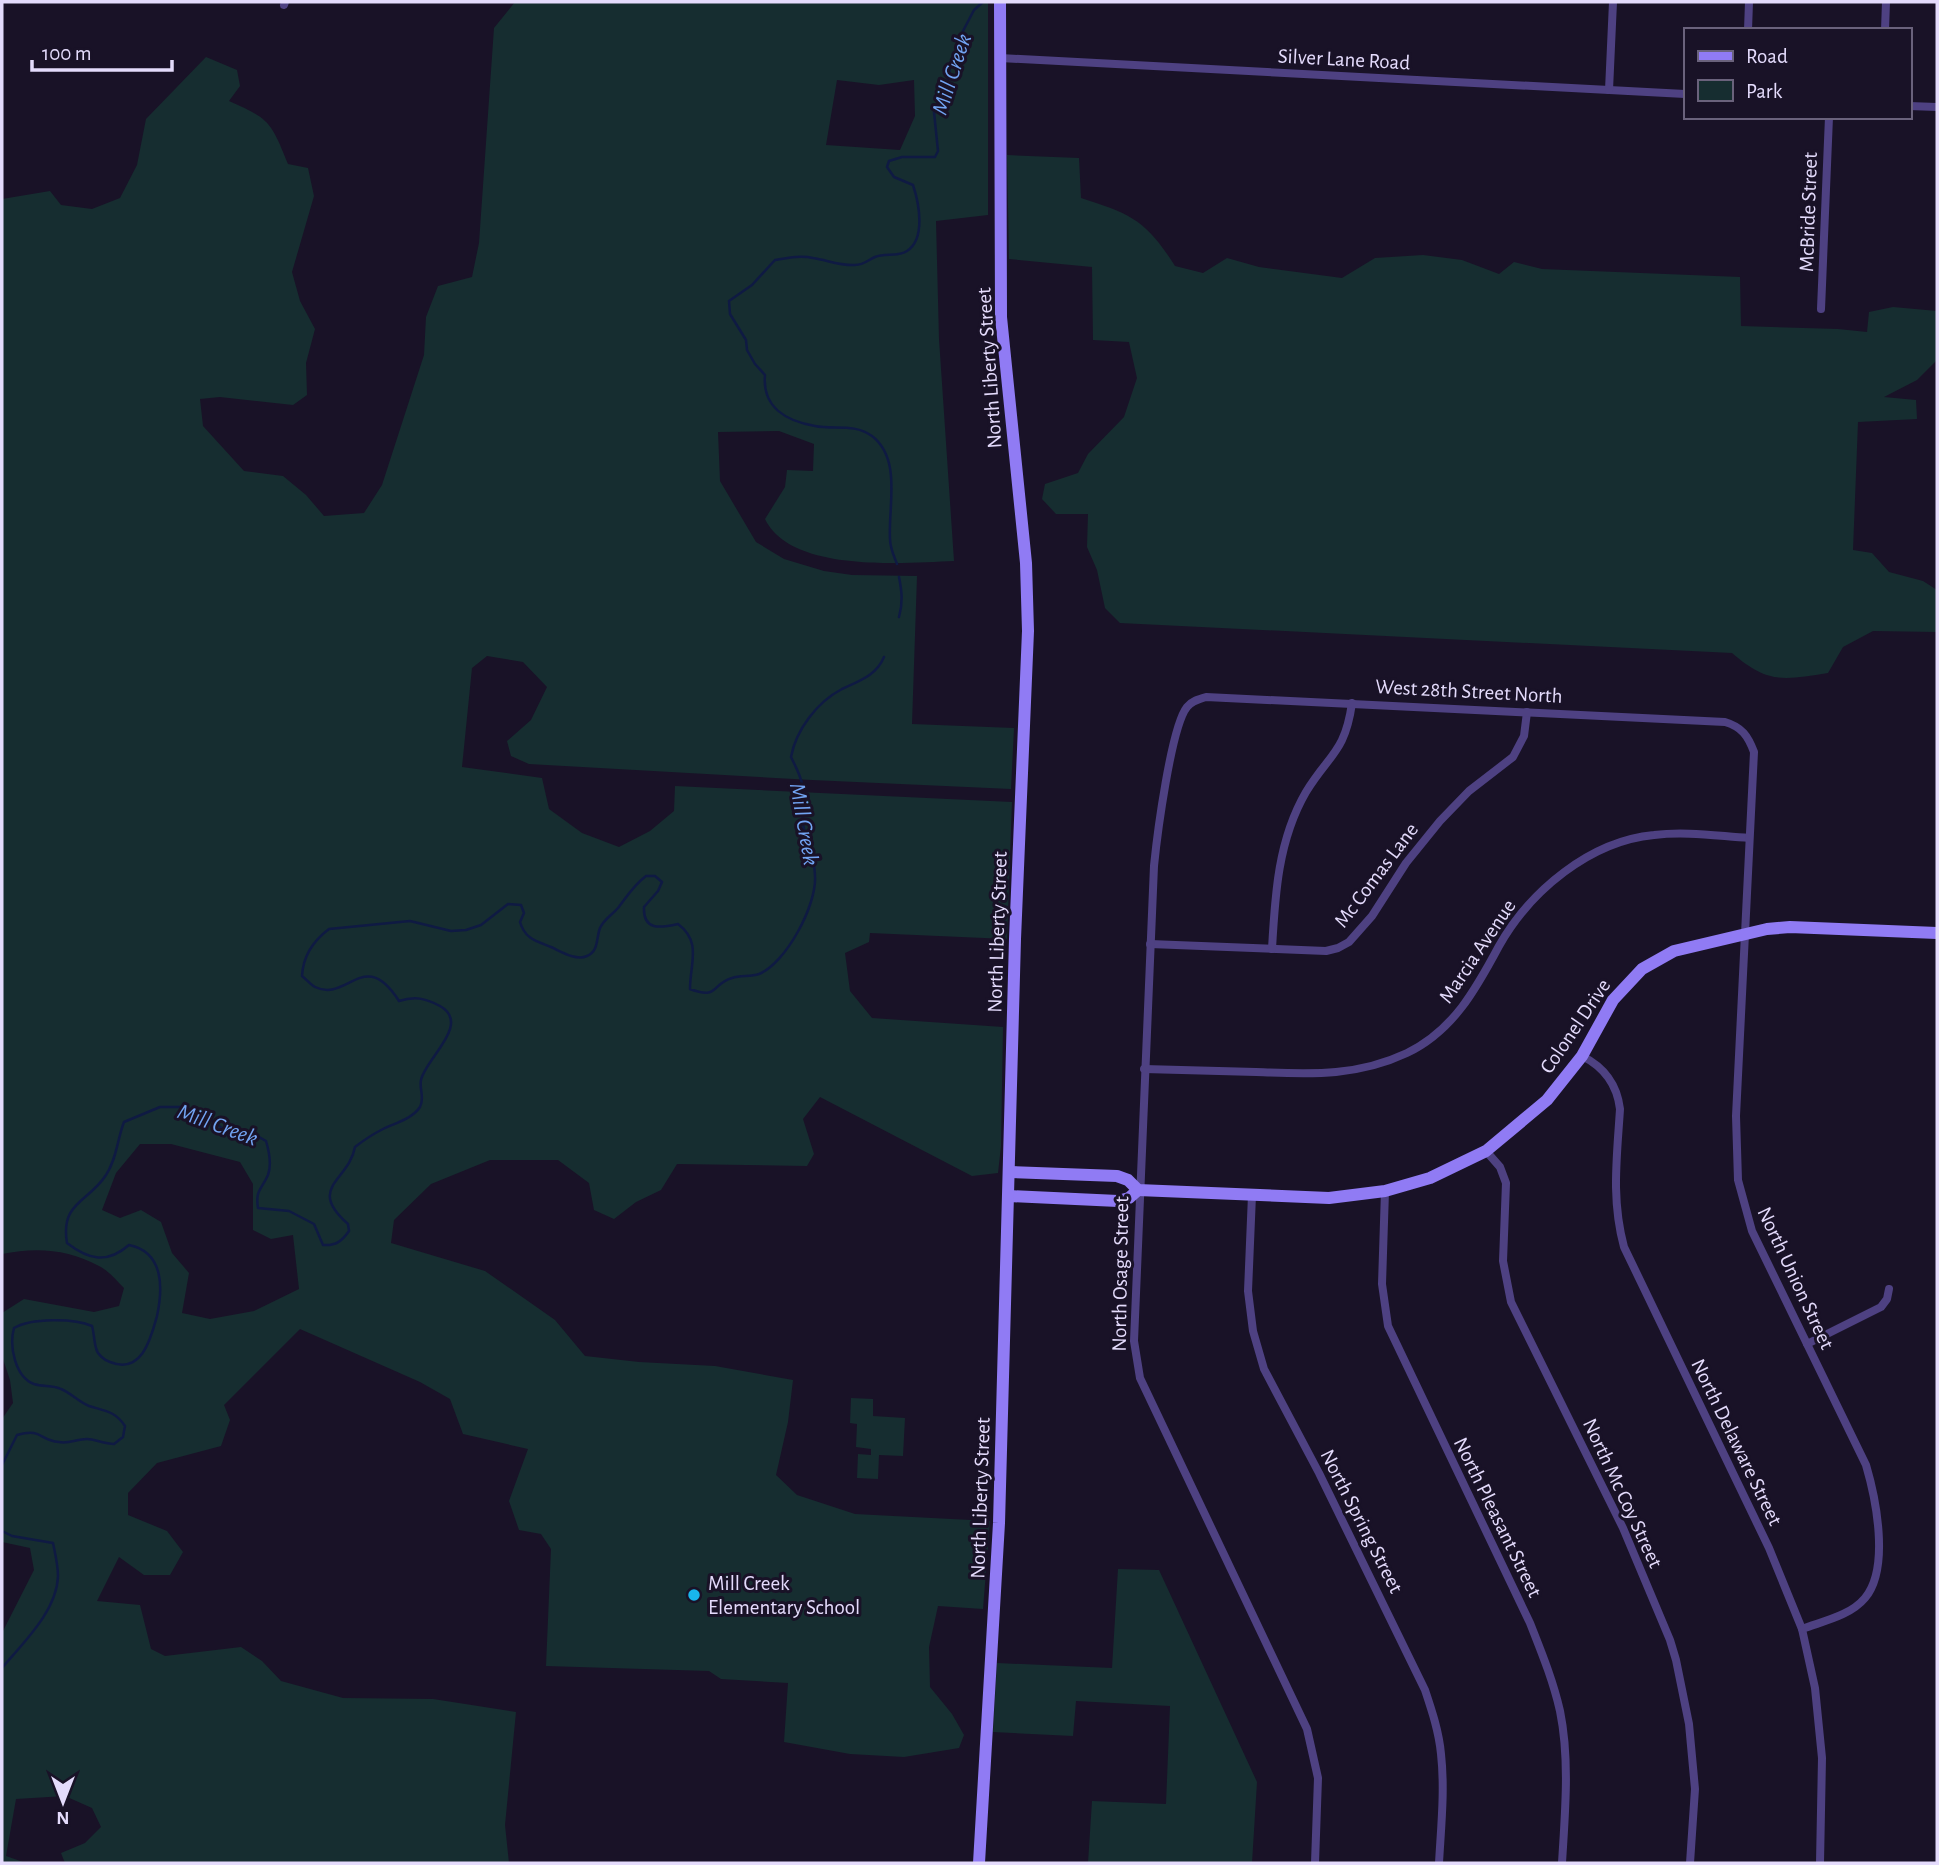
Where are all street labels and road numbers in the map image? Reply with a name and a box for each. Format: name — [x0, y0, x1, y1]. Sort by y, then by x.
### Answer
street label: Silver Lane Road — [1277, 46, 1411, 73]
street label: McBride Street — [1796, 151, 1821, 272]
street label: North Liberty Street — [973, 286, 1006, 449]
street label: West 28th Street North — [1375, 676, 1563, 707]
street label: Mc Comas Lane — [1330, 819, 1422, 931]
street label: North Liberty Street — [984, 851, 1011, 1013]
street label: Marcia Avenue — [1435, 896, 1520, 1007]
street label: Colonel Drive — [1536, 975, 1615, 1077]
street label: North Osage Street — [1109, 1196, 1132, 1352]
street label: North Union Street — [1753, 1204, 1838, 1353]
street label: North Delaware Street — [1687, 1356, 1786, 1529]
street label: North Mc Coy Street — [1579, 1415, 1666, 1571]
street label: North Liberty Street — [967, 1417, 994, 1579]
street label: North Pleasant Street — [1450, 1434, 1545, 1601]
street label: North Spring Street — [1316, 1446, 1407, 1597]

